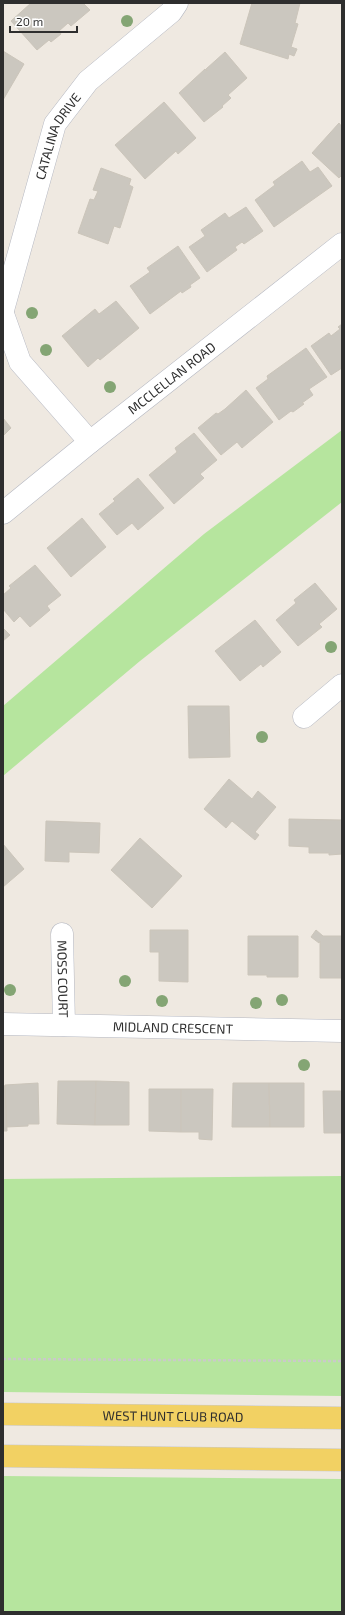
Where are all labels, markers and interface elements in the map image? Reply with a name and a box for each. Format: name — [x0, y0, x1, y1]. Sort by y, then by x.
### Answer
scale bar — [10, 8, 77, 34]
text: 20 m — [16, 14, 43, 28]
street label: CATALINA DRIVE — [32, 90, 84, 182]
street label: MCCLELLAN ROAD — [125, 339, 219, 417]
street label: MOSS COURT — [54, 940, 72, 1018]
street label: MIDLAND CRESCENT — [113, 1018, 234, 1037]
street label: WEST HUNT CLUB ROAD — [103, 1407, 243, 1425]

